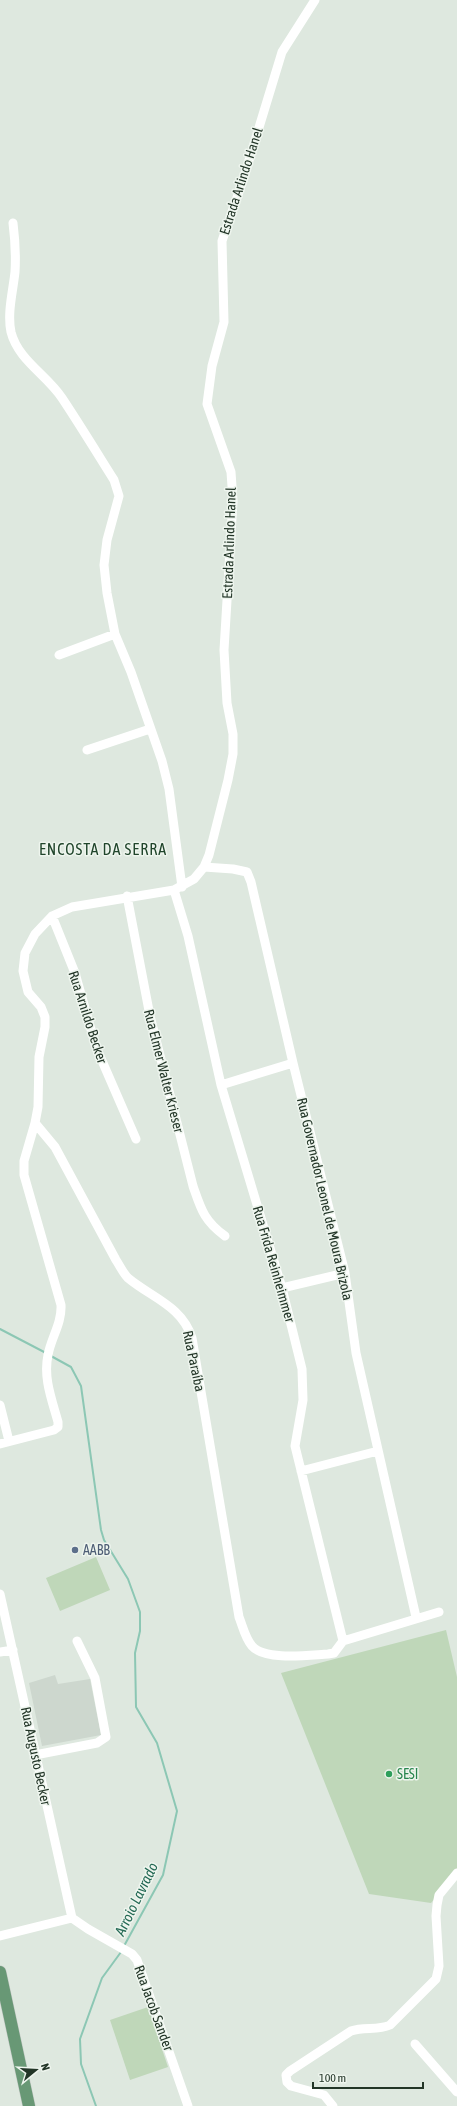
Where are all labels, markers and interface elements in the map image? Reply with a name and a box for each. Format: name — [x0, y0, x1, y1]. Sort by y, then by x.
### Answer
street label: Estrada Arlindo Hanel — [216, 125, 266, 237]
street label: Estrada Arlindo Hanel — [219, 487, 239, 599]
district label: ENCOSTA DA SERRA — [39, 840, 167, 858]
street label: Rua Arnildo Becker — [66, 969, 111, 1066]
street label: Rua Elmer Walter Krieser — [141, 1008, 187, 1135]
street label: Rua Governador Leonel de Moura Brizola — [294, 1096, 356, 1302]
street label: Rua Frida Reinheimmer — [250, 1204, 299, 1325]
street label: Rua Paraíba — [180, 1329, 208, 1393]
place label: AABB — [83, 1542, 110, 1558]
marker: AABB — [70, 1545, 80, 1555]
street label: Rua Augusto Becker — [18, 1705, 54, 1808]
place label: SESI — [397, 1766, 418, 1782]
marker: SESI — [384, 1769, 394, 1779]
water label: Arroio Lavrado — [111, 1860, 161, 1939]
street label: Rua Jacob Sander — [131, 1963, 177, 2054]
north arrow — [16, 2050, 56, 2090]
text: N — [39, 2062, 52, 2072]
scale bar — [313, 2064, 423, 2090]
text: 100 m — [319, 2071, 346, 2085]

